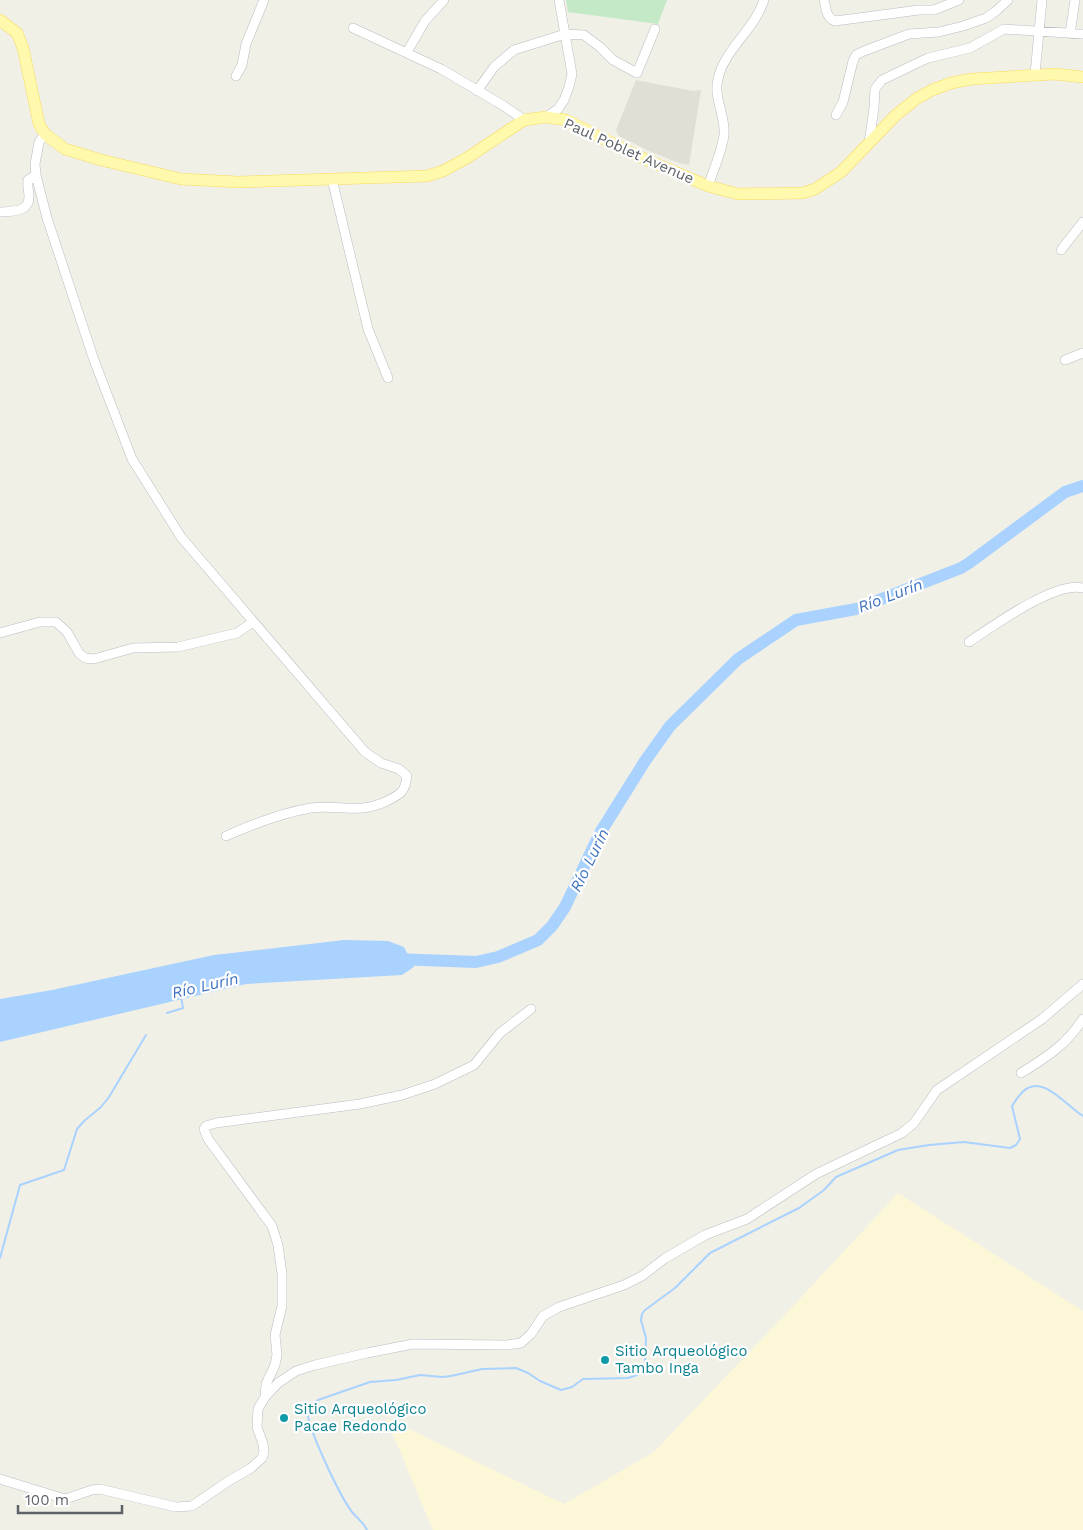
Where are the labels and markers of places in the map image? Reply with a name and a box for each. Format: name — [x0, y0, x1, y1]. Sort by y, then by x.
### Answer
place label: Sitio Arqueológico Tambo Inga — [615, 1342, 747, 1377]
marker: Sitio Arqueológico Tambo Inga — [599, 1354, 611, 1366]
place label: Sitio Arqueológico Pacae Redondo — [294, 1400, 426, 1435]
marker: Sitio Arqueológico Pacae Redondo — [278, 1412, 290, 1424]

